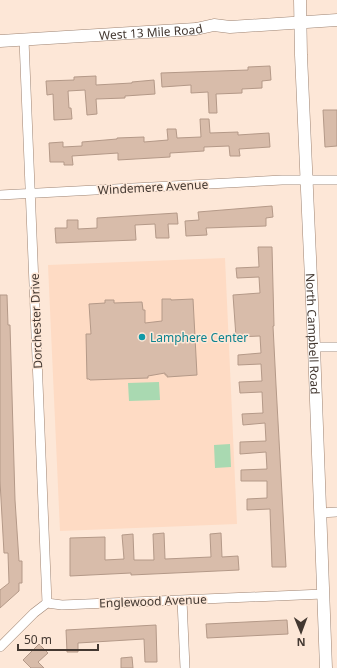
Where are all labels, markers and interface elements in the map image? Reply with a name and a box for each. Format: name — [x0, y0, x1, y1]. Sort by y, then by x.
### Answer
street label: West 13 Mile Road — [98, 19, 204, 43]
street label: Windemere Avenue — [97, 176, 209, 198]
street label: Dorchester Drive — [26, 273, 46, 369]
street label: North Campbell Road — [302, 273, 324, 395]
place label: Lamphere Center — [150, 329, 248, 346]
marker: Lamphere Center — [137, 332, 147, 342]
street label: Englewood Avenue — [99, 591, 207, 611]
north arrow — [281, 612, 321, 652]
scale bar — [18, 626, 98, 652]
text: 50 m — [24, 631, 52, 648]
text: N — [297, 635, 306, 650]

